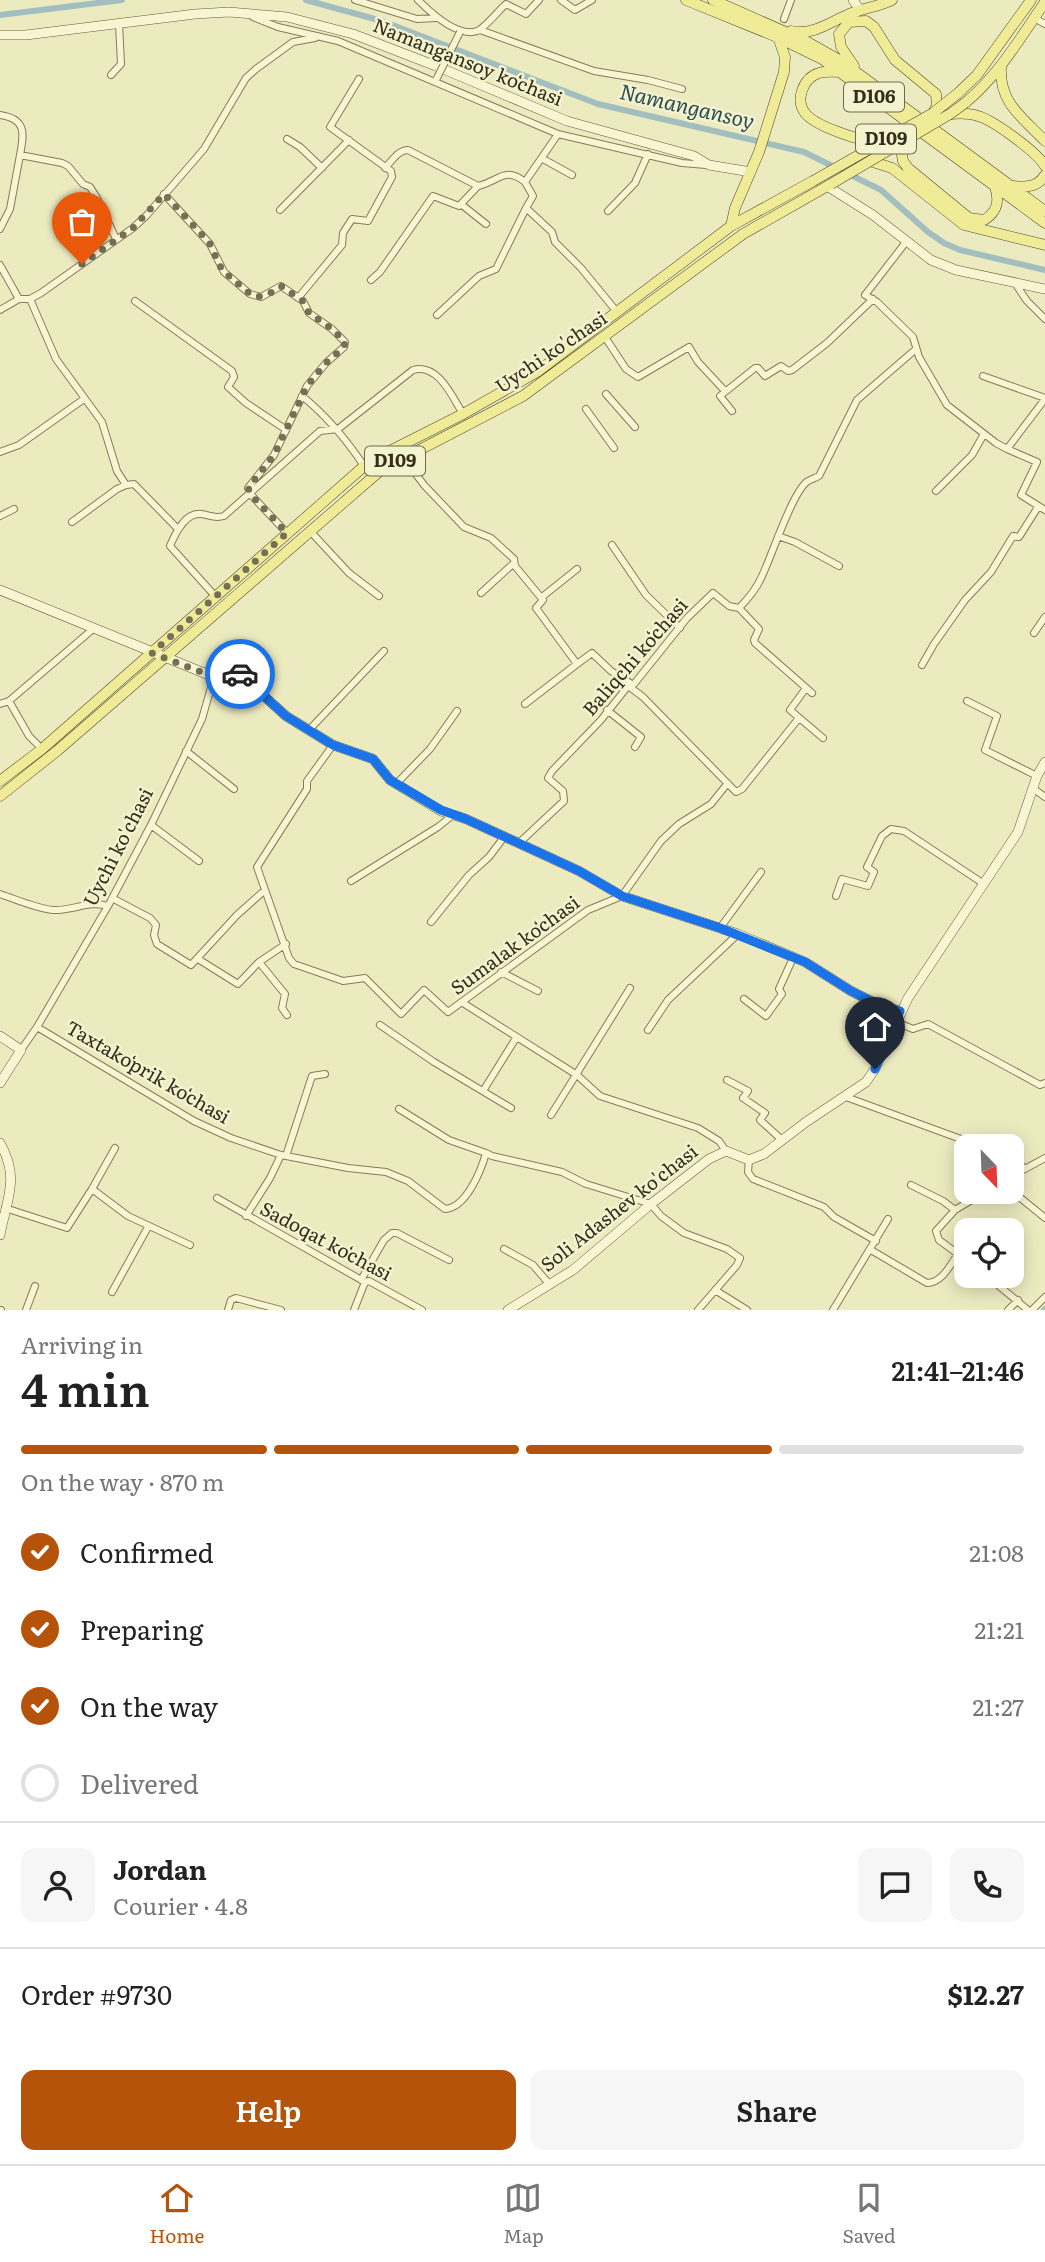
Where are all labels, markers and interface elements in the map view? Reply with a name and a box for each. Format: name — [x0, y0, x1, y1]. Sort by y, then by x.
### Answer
street label: Namangansoy koʻchasi — [369, 10, 567, 112]
water label: Namangansoy — [617, 74, 758, 135]
road number: D106 — [844, 82, 904, 112]
road number: D109 — [856, 124, 916, 154]
pin — [52, 192, 112, 264]
icon: bag — [63, 203, 101, 241]
street label: Uychi ko'chasi — [489, 303, 612, 399]
road number: D109 — [365, 447, 425, 476]
street label: Baliqchi koʻchasi — [575, 591, 693, 721]
courier — [205, 639, 275, 709]
icon: car — [221, 655, 259, 693]
street label: Uychi ko'chasi — [75, 782, 159, 911]
street label: Sumalak koʻchasi — [444, 888, 585, 1001]
pin — [845, 997, 905, 1069]
icon: home — [856, 1008, 894, 1046]
street label: Taxtakoʻprik koʻchasi — [61, 1013, 236, 1130]
north arrow — [954, 1134, 1024, 1204]
map controls — [954, 1134, 1024, 1288]
street label: Soli Adashev ko'chasi — [534, 1137, 703, 1278]
street label: Sadoqat koʻchasi — [256, 1194, 397, 1287]
button: locate — [954, 1218, 1024, 1288]
text: Arriving in — [21, 1327, 143, 1361]
text: 21:41–21:46 — [891, 1350, 1024, 1389]
text: 4 min — [21, 1353, 150, 1421]
text: On the way · 870 m — [21, 1464, 224, 1498]
text: Confirmed — [80, 1532, 214, 1571]
icon: check — [21, 1533, 59, 1571]
text: 21:08 — [969, 1535, 1024, 1569]
text: Preparing — [80, 1609, 203, 1648]
icon: check — [21, 1610, 59, 1648]
text: 21:21 — [975, 1612, 1024, 1646]
text: On the way — [80, 1686, 218, 1725]
icon: check — [21, 1687, 59, 1725]
text: 21:27 — [972, 1689, 1024, 1723]
text: Delivered — [80, 1763, 199, 1802]
button: person — [21, 1848, 95, 1922]
button: chat — [858, 1848, 932, 1922]
button: phone — [950, 1848, 1024, 1922]
text: Jordan — [113, 1849, 207, 1888]
text: Courier · 4.8 — [113, 1888, 248, 1922]
text: Order #9730 — [21, 1974, 172, 2013]
text: $12.27 — [947, 1974, 1024, 2013]
button: Help — [21, 2070, 516, 2150]
button: Share — [530, 2070, 1024, 2150]
tab: Home — [149, 2179, 204, 2249]
tab: Map — [503, 2179, 544, 2249]
tab: Saved — [843, 2179, 896, 2249]

